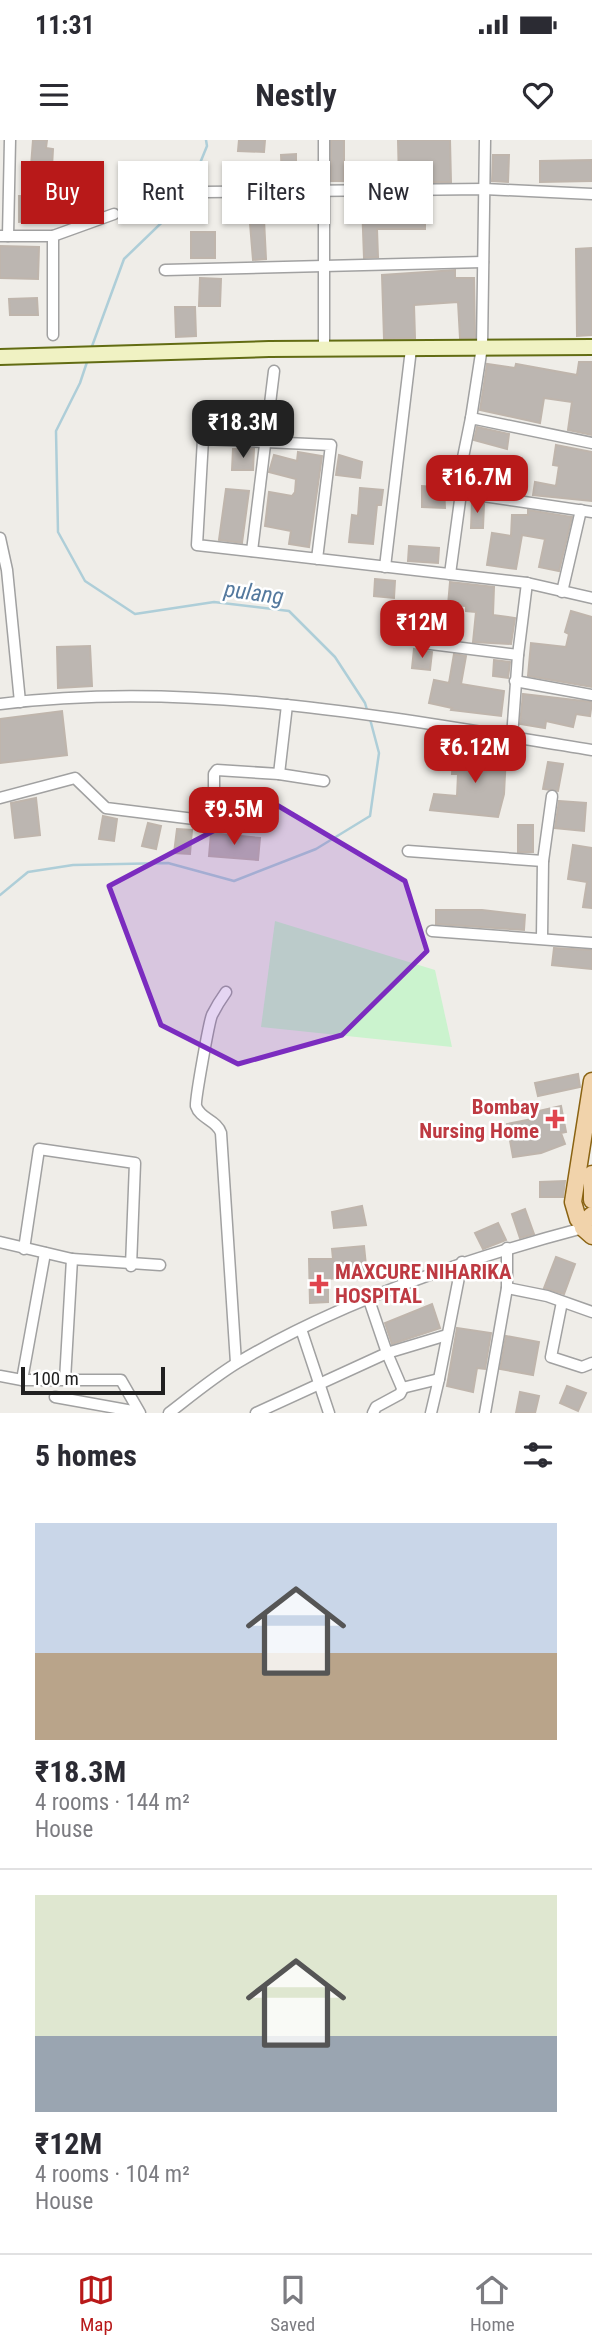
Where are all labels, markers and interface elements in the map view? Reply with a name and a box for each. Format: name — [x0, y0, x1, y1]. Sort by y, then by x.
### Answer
text: 11:31 — [35, 10, 95, 40]
icon: menu — [35, 76, 73, 114]
text: Nestly — [255, 76, 337, 114]
icon: heart — [519, 76, 557, 114]
chip: Buy — [21, 161, 104, 224]
chip: Rent — [118, 161, 208, 224]
chip: Filters — [222, 161, 330, 224]
chip: New — [344, 161, 433, 224]
pin: ₹18.3M — [186, 400, 300, 460]
text: ₹18.3M — [208, 409, 278, 436]
pin: ₹16.7M — [420, 456, 534, 515]
text: ₹16.7M — [442, 464, 512, 491]
water label: pulang — [222, 575, 285, 611]
pin: ₹12M — [381, 601, 463, 660]
text: ₹12M — [396, 609, 448, 636]
pin: ₹6.12M — [418, 726, 532, 785]
text: ₹6.12M — [440, 734, 510, 761]
pin: ₹9.5M — [185, 788, 283, 847]
text: ₹9.5M — [205, 796, 263, 823]
place label: Bombay Nursing Home — [419, 1095, 540, 1143]
marker: Bombay Nursing Home — [545, 1109, 565, 1129]
place label: MAXCURE NIHARIKA HOSPITAL — [335, 1260, 512, 1308]
marker: MAXCURE NIHARIKA HOSPITAL — [309, 1274, 329, 1294]
scale bar — [21, 1364, 164, 1396]
text: 100 m — [32, 1367, 79, 1390]
icon: filters — [519, 1436, 557, 1474]
text: 5 homes — [35, 1438, 137, 1473]
icon: home — [233, 1568, 359, 1694]
text: ₹18.3M — [35, 1754, 126, 1789]
text: 4 rooms · 144 m² — [35, 1789, 190, 1816]
text: House — [35, 1816, 93, 1843]
icon: home — [233, 1940, 359, 2066]
text: ₹12M — [35, 2126, 102, 2161]
text: 4 rooms · 104 m² — [35, 2161, 190, 2188]
text: House — [35, 2188, 93, 2215]
tab: Map — [77, 2271, 115, 2336]
tab: Saved — [270, 2271, 315, 2336]
tab: Home — [470, 2271, 515, 2336]

